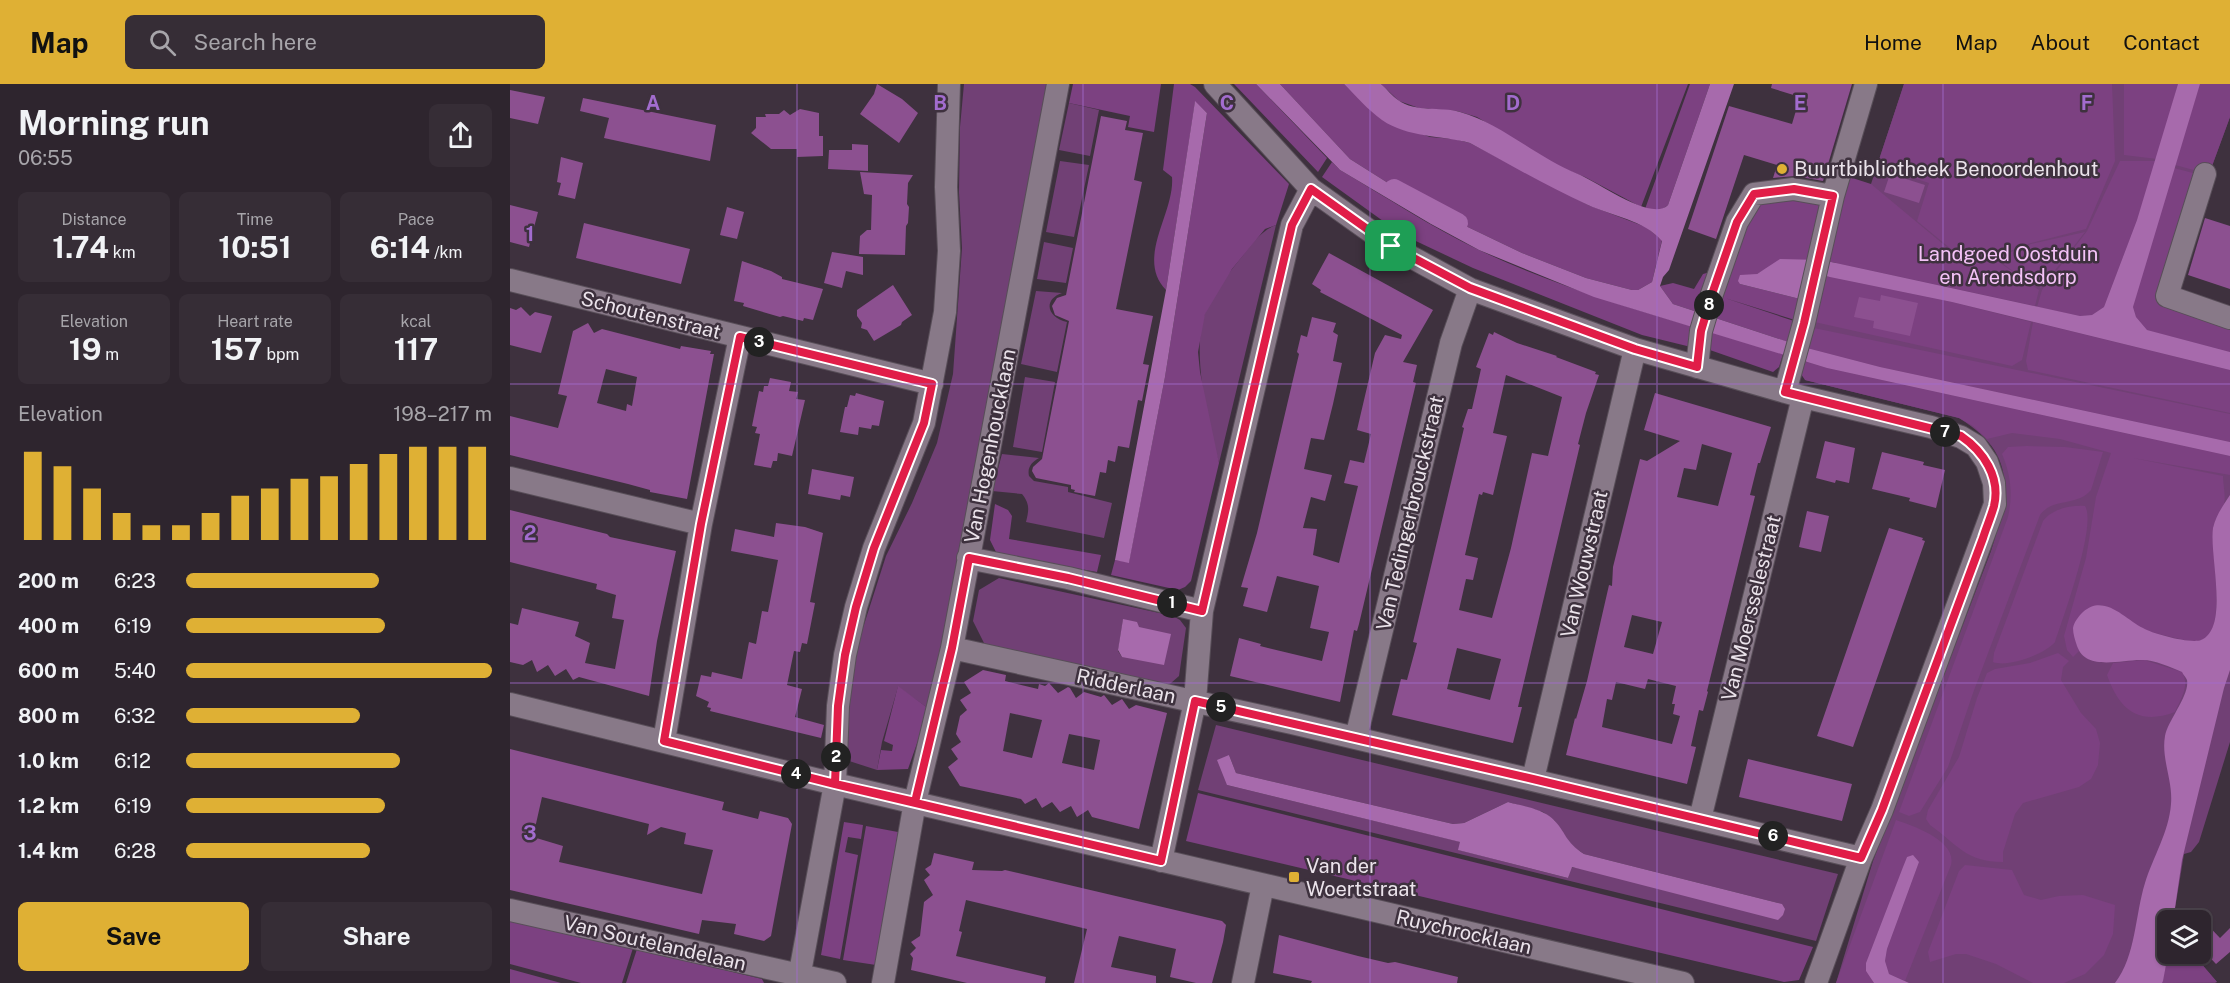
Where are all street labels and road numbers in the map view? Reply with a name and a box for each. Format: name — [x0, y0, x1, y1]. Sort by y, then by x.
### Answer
street label: Schoutenstraat — [579, 286, 723, 344]
street label: Van Hogenhoucklaan — [959, 347, 1021, 545]
street label: Van Tedingerbrouckstraat — [1371, 393, 1449, 633]
street label: Van Wouwstraat — [1555, 488, 1613, 640]
street label: Van Moersselestraat — [1716, 512, 1786, 704]
street label: Ridderlaan — [1074, 664, 1178, 708]
street label: Ruychrocklaan — [1394, 905, 1534, 959]
street label: Van Soutelandelaan — [561, 910, 749, 976]

